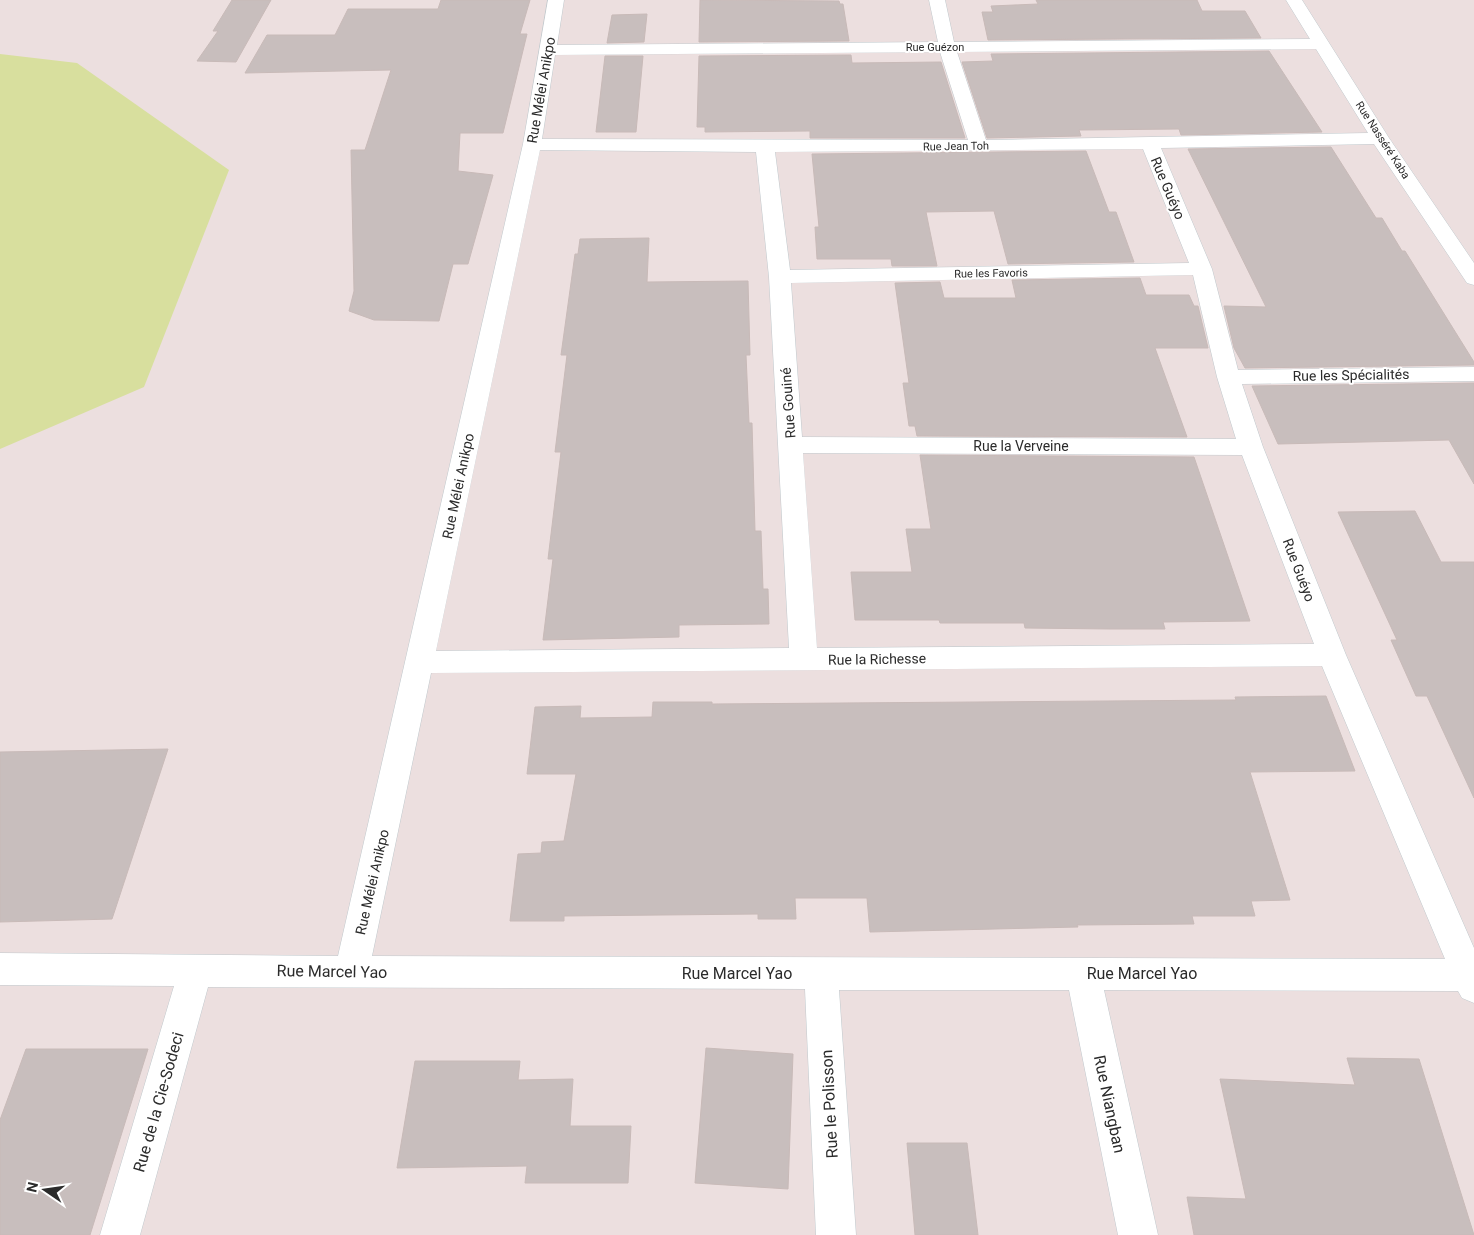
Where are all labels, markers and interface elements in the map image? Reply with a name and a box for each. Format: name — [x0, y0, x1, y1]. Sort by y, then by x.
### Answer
street label: Rue Mélei Anikpo — [524, 36, 558, 144]
street label: Rue Guézon — [906, 41, 964, 54]
street label: Rue Nasséré Kaba — [1353, 99, 1412, 181]
street label: Rue Jean Toh — [923, 139, 989, 154]
street label: Rue Guéyo — [1148, 154, 1188, 222]
street label: Rue les Favoris — [954, 266, 1028, 281]
street label: Rue les Spécialités — [1292, 366, 1410, 384]
street label: Rue Gouiné — [778, 367, 798, 439]
street label: Rue Mélei Anikpo — [439, 432, 477, 540]
street label: Rue la Verveine — [973, 438, 1069, 454]
street label: Rue Guéyo — [1280, 536, 1318, 604]
street label: Rue la Richesse — [828, 650, 926, 668]
street label: Rue Mélei Anikpo — [352, 828, 392, 936]
street label: Rue Marcel Yao — [276, 961, 387, 982]
street label: Rue Marcel Yao — [682, 964, 792, 983]
street label: Rue Marcel Yao — [1087, 964, 1197, 983]
street label: Rue de la Cie-Sodeci — [129, 1030, 188, 1174]
street label: Rue le Polisson — [817, 1049, 842, 1159]
street label: Rue Niangban — [1090, 1053, 1129, 1155]
north arrow — [20, 1165, 70, 1215]
text: N — [23, 1180, 41, 1194]

